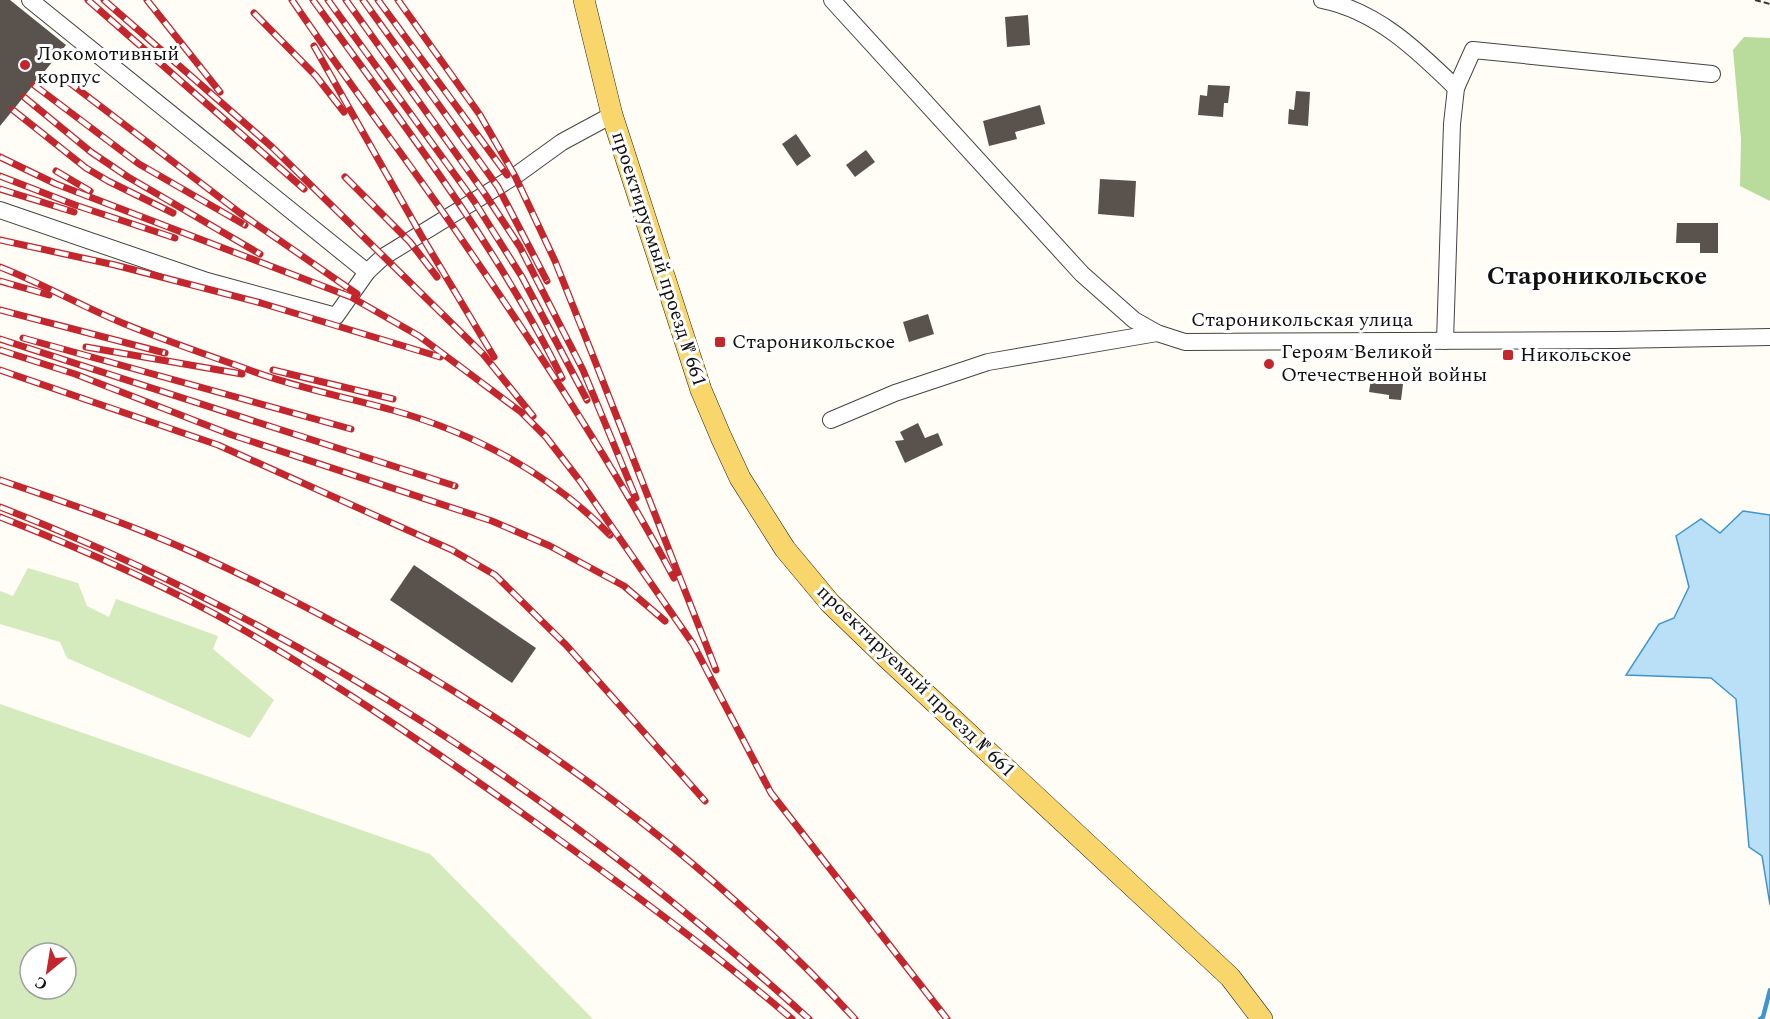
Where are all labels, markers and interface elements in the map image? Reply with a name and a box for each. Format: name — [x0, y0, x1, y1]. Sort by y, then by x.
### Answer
place label: Локомотивный корпус — [37, 39, 179, 92]
marker: Локомотивный корпус — [18, 58, 32, 72]
street label: проектируемый проезд № 661 — [604, 128, 714, 390]
district label: Староникольское — [1487, 256, 1707, 296]
street label: Староникольская улица — [1191, 305, 1413, 335]
place label: Староникольское — [732, 327, 895, 357]
marker: Староникольское — [713, 335, 727, 349]
place label: Героям Великой Отечественной войны — [1281, 337, 1487, 390]
place label: Никольское — [1520, 340, 1631, 370]
marker: Никольское — [1501, 348, 1515, 362]
marker: Героям Великой Отечественной войны — [1262, 357, 1276, 371]
street label: проектируемый проезд № 661 — [810, 578, 1022, 784]
north arrow — [18, 941, 78, 1001]
text: С — [30, 970, 52, 996]

